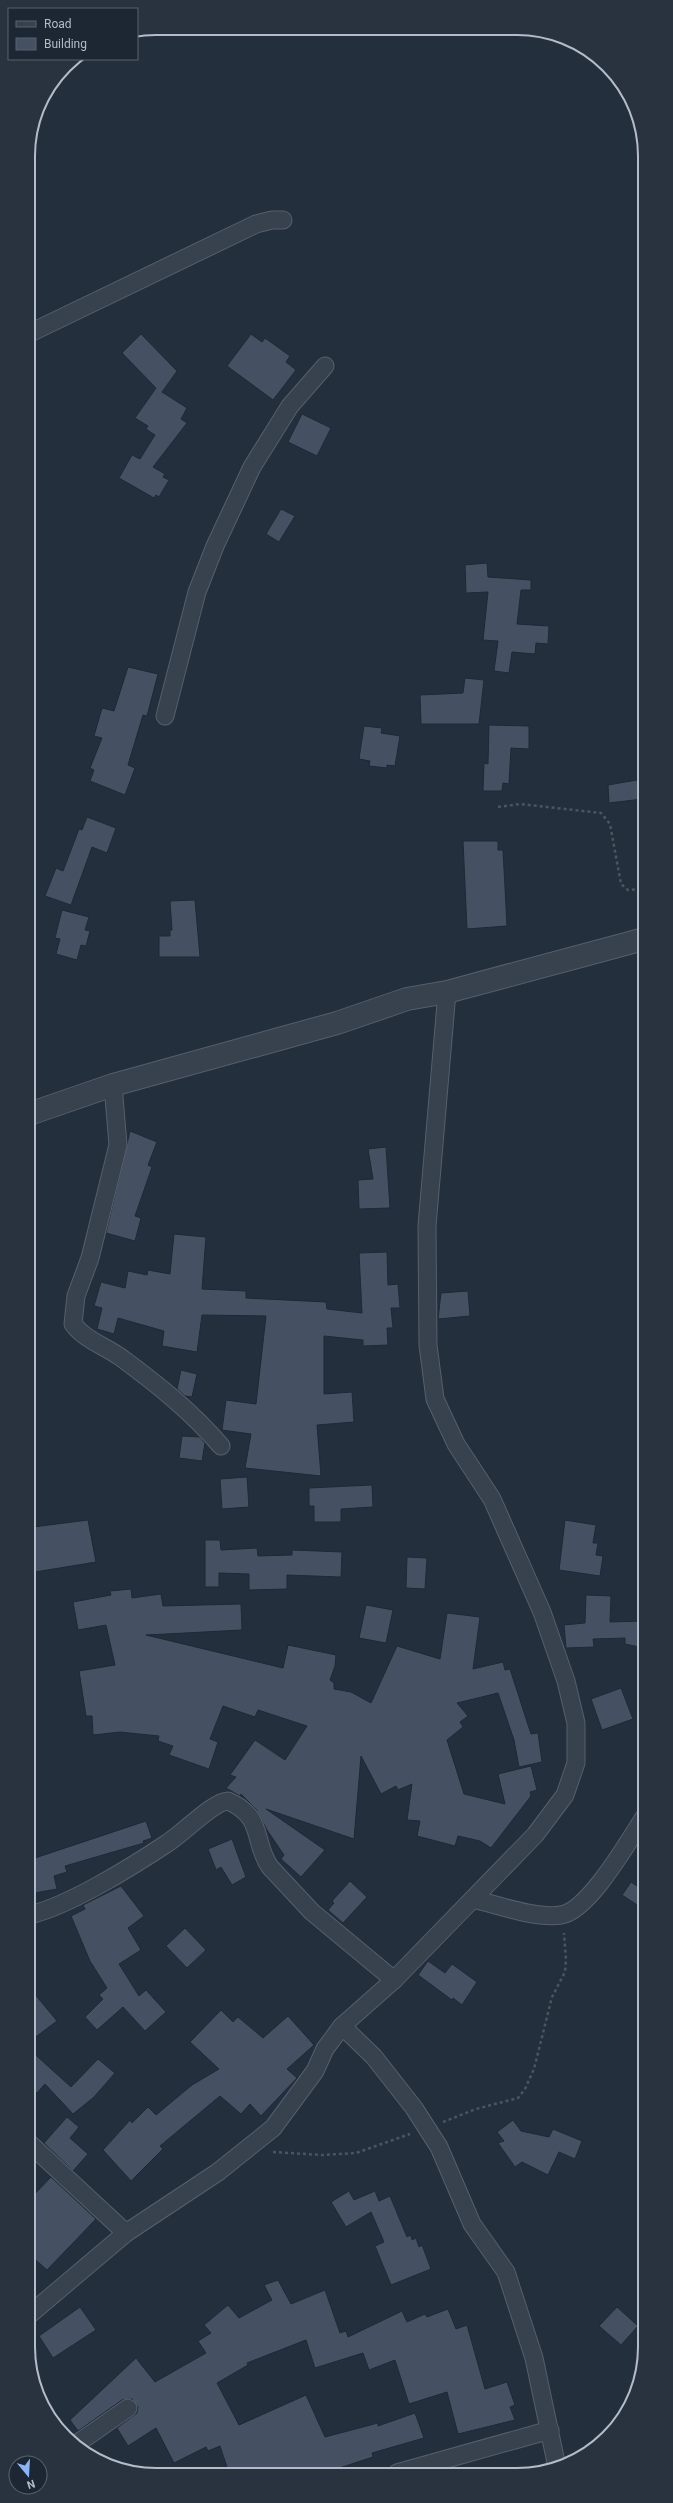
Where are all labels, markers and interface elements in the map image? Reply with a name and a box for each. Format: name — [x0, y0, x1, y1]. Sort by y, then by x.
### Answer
legend — [8, 8, 138, 60]
text: Road — [44, 17, 72, 31]
text: Building — [44, 37, 87, 51]
north arrow — [8, 2455, 48, 2495]
text: N — [25, 2477, 37, 2491]

